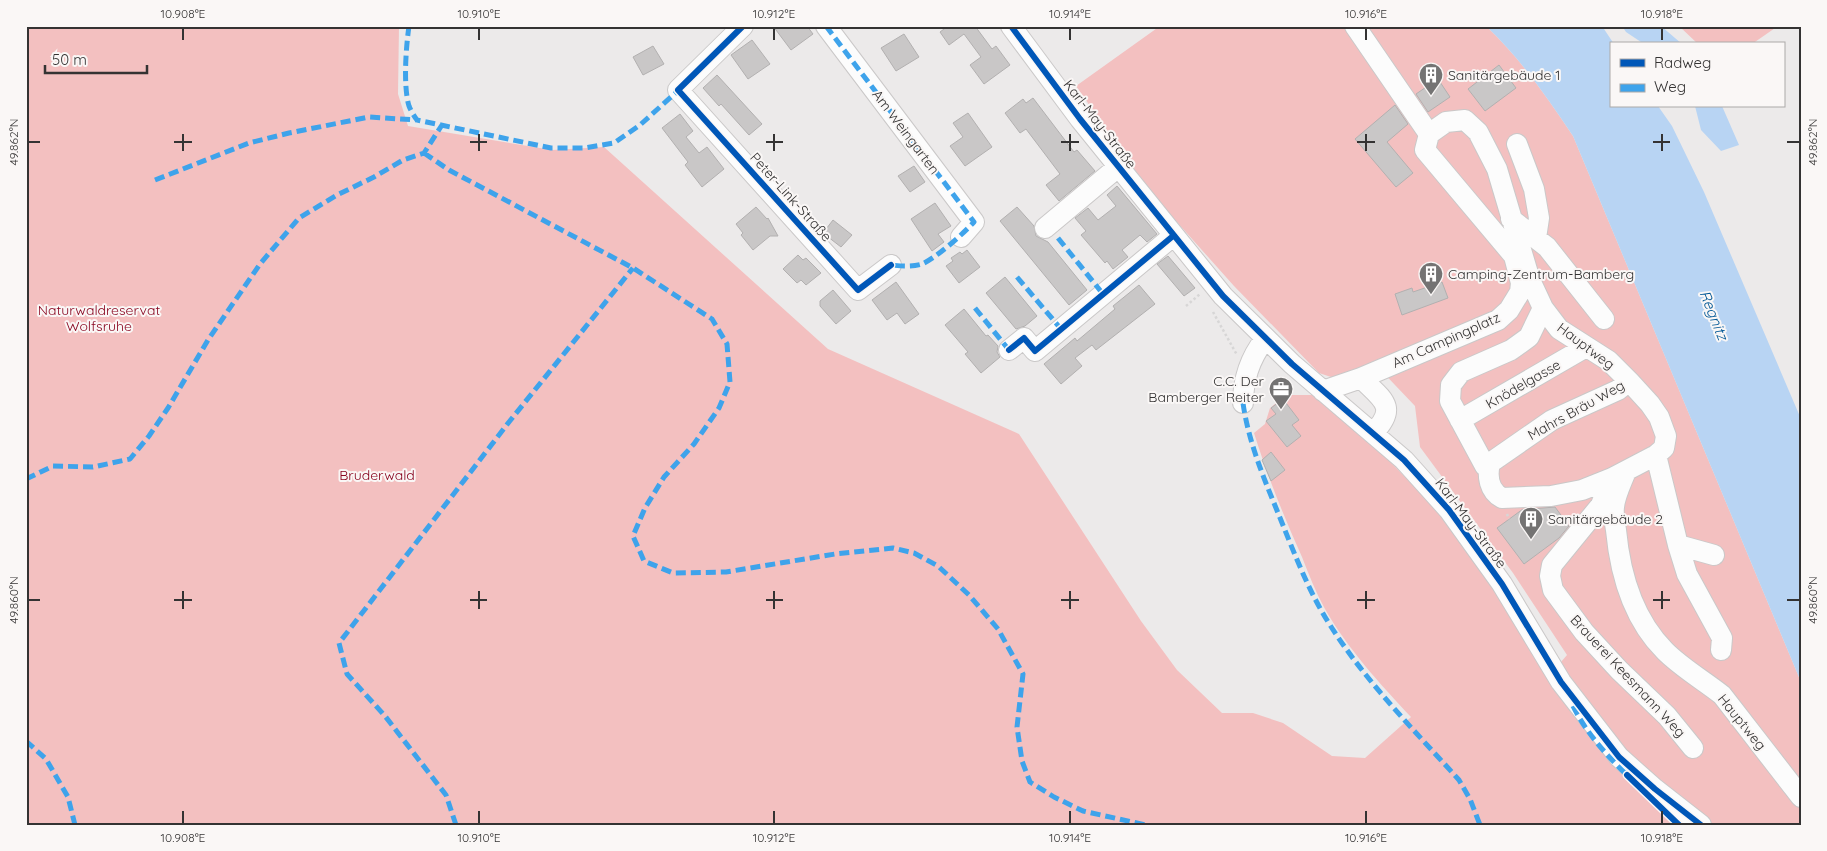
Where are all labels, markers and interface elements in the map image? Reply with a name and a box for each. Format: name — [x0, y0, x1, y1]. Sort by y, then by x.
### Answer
text: 10.908°E — [161, 6, 206, 21]
text: 10.910°E — [458, 6, 501, 21]
text: 10.912°E — [753, 6, 795, 21]
text: 10.914°E — [1049, 6, 1091, 21]
text: 10.916°E — [1345, 6, 1387, 21]
text: 10.918°E — [1641, 6, 1683, 21]
scale bar — [45, 42, 148, 74]
legend — [1610, 42, 1784, 108]
text: 50 m — [52, 50, 87, 69]
text: Radweg — [1654, 53, 1711, 72]
building icon: Sanitärgebäude 1 — [1418, 62, 1444, 96]
place label: Sanitärgebäude 1 — [1448, 66, 1560, 84]
street label: Karl-May-Straße — [1060, 76, 1140, 172]
text: Weg — [1654, 77, 1686, 96]
street label: Am Weingarten — [868, 86, 944, 178]
text: 49.862°N — [6, 119, 21, 165]
text: 49.862°N — [1805, 119, 1820, 165]
street label: Peter-Link-Straße — [746, 149, 836, 245]
building icon: Camping-Zentrum-Bamberg — [1418, 261, 1444, 295]
place label: Camping-Zentrum-Bamberg — [1448, 265, 1634, 283]
water label: Regnitz — [1695, 287, 1733, 344]
park label: Naturwaldreservat Wolfsruhe — [38, 301, 160, 335]
street label: Am Campingplatz — [1389, 308, 1503, 372]
street label: Hauptweg — [1554, 319, 1618, 373]
street label: Knödelgasse — [1482, 355, 1564, 413]
place label: C.C. Der Bamberger Reiter — [1148, 372, 1265, 406]
office icon: C.C. Der Bamberger Reiter — [1268, 376, 1294, 410]
street label: Mahrs Bräu Weg — [1524, 376, 1628, 444]
park label: Bruderwald — [339, 466, 415, 484]
street label: Karl-May-Straße — [1431, 474, 1511, 572]
building icon: Sanitärgebäude 2 — [1518, 506, 1544, 540]
place label: Sanitärgebäude 2 — [1548, 510, 1663, 528]
text: 49.860°N — [6, 576, 21, 624]
text: 49.860°N — [1805, 576, 1820, 624]
street label: Brauerei Keesmann Weg — [1566, 611, 1690, 741]
street label: Hauptweg — [1714, 690, 1770, 754]
text: 10.908°E — [161, 830, 206, 845]
text: 10.910°E — [458, 830, 501, 845]
text: 10.912°E — [753, 830, 795, 845]
text: 10.914°E — [1049, 830, 1091, 845]
text: 10.916°E — [1345, 830, 1387, 845]
text: 10.918°E — [1641, 830, 1683, 845]

